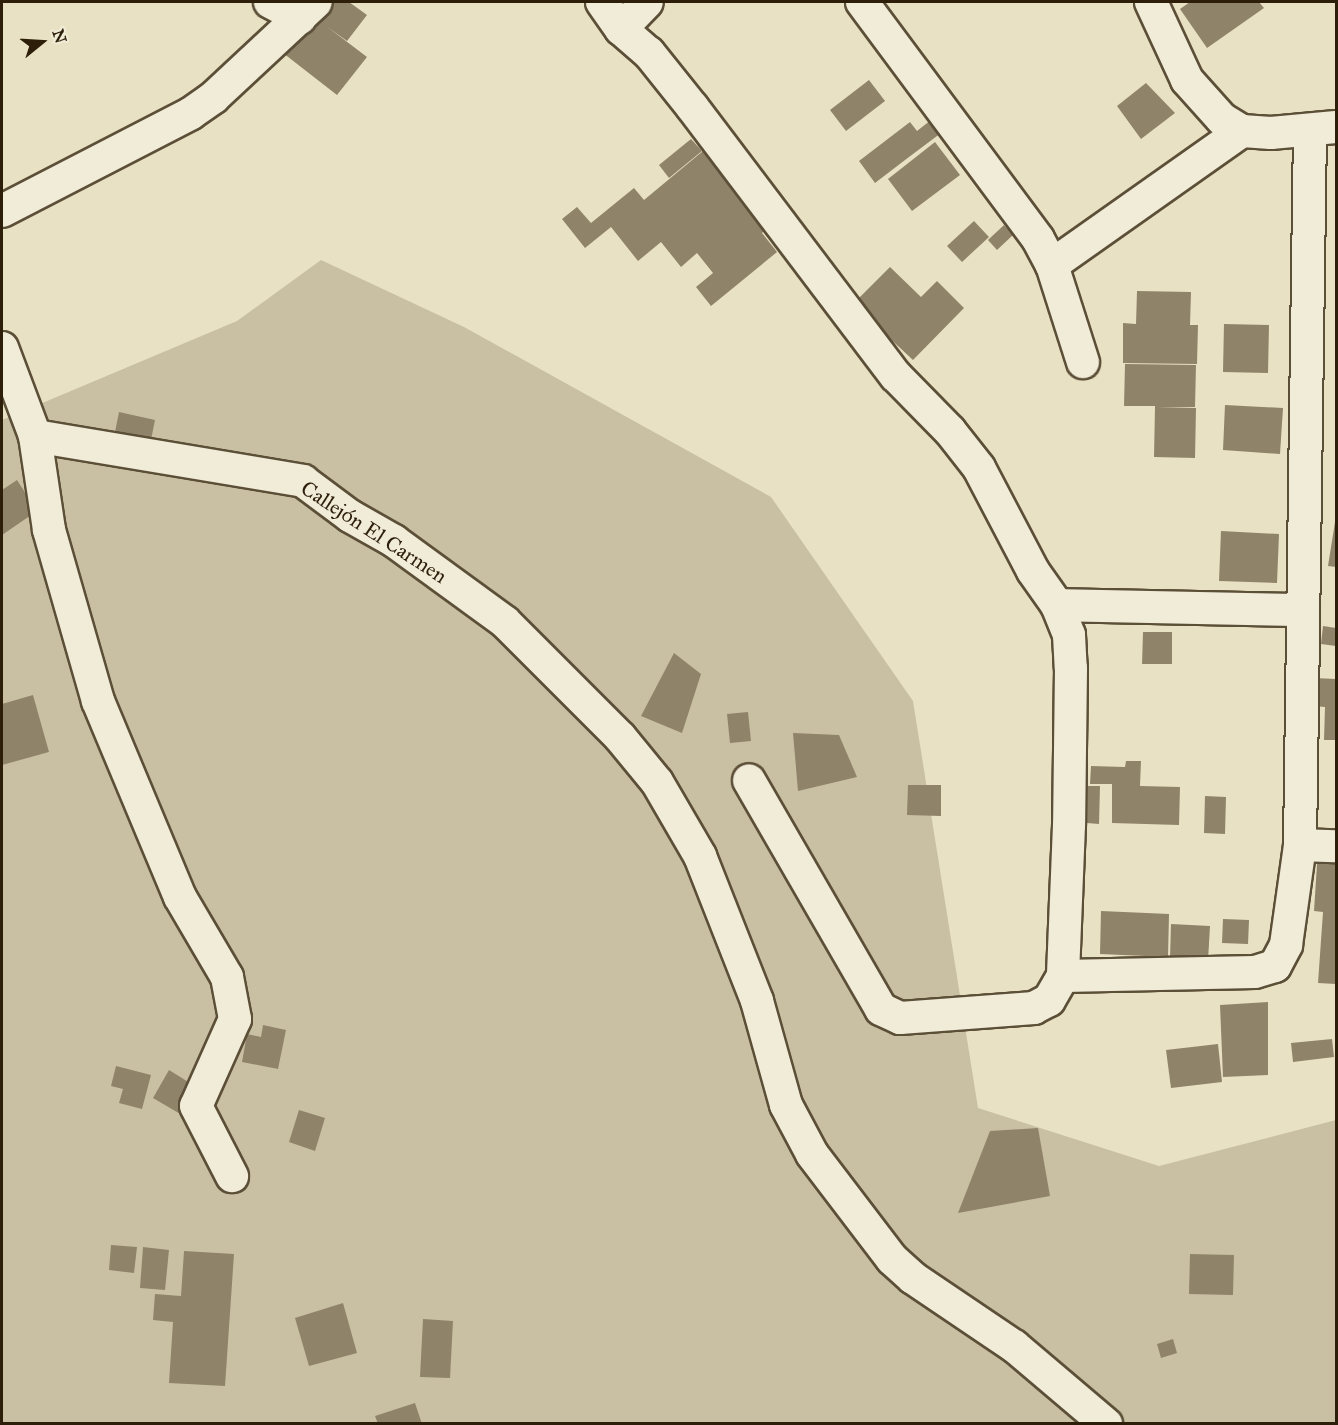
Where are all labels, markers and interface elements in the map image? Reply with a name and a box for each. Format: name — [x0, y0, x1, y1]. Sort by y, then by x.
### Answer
north arrow — [12, 12, 72, 72]
text: N — [48, 27, 71, 46]
street label: Callejón El Carmen — [296, 475, 452, 589]

